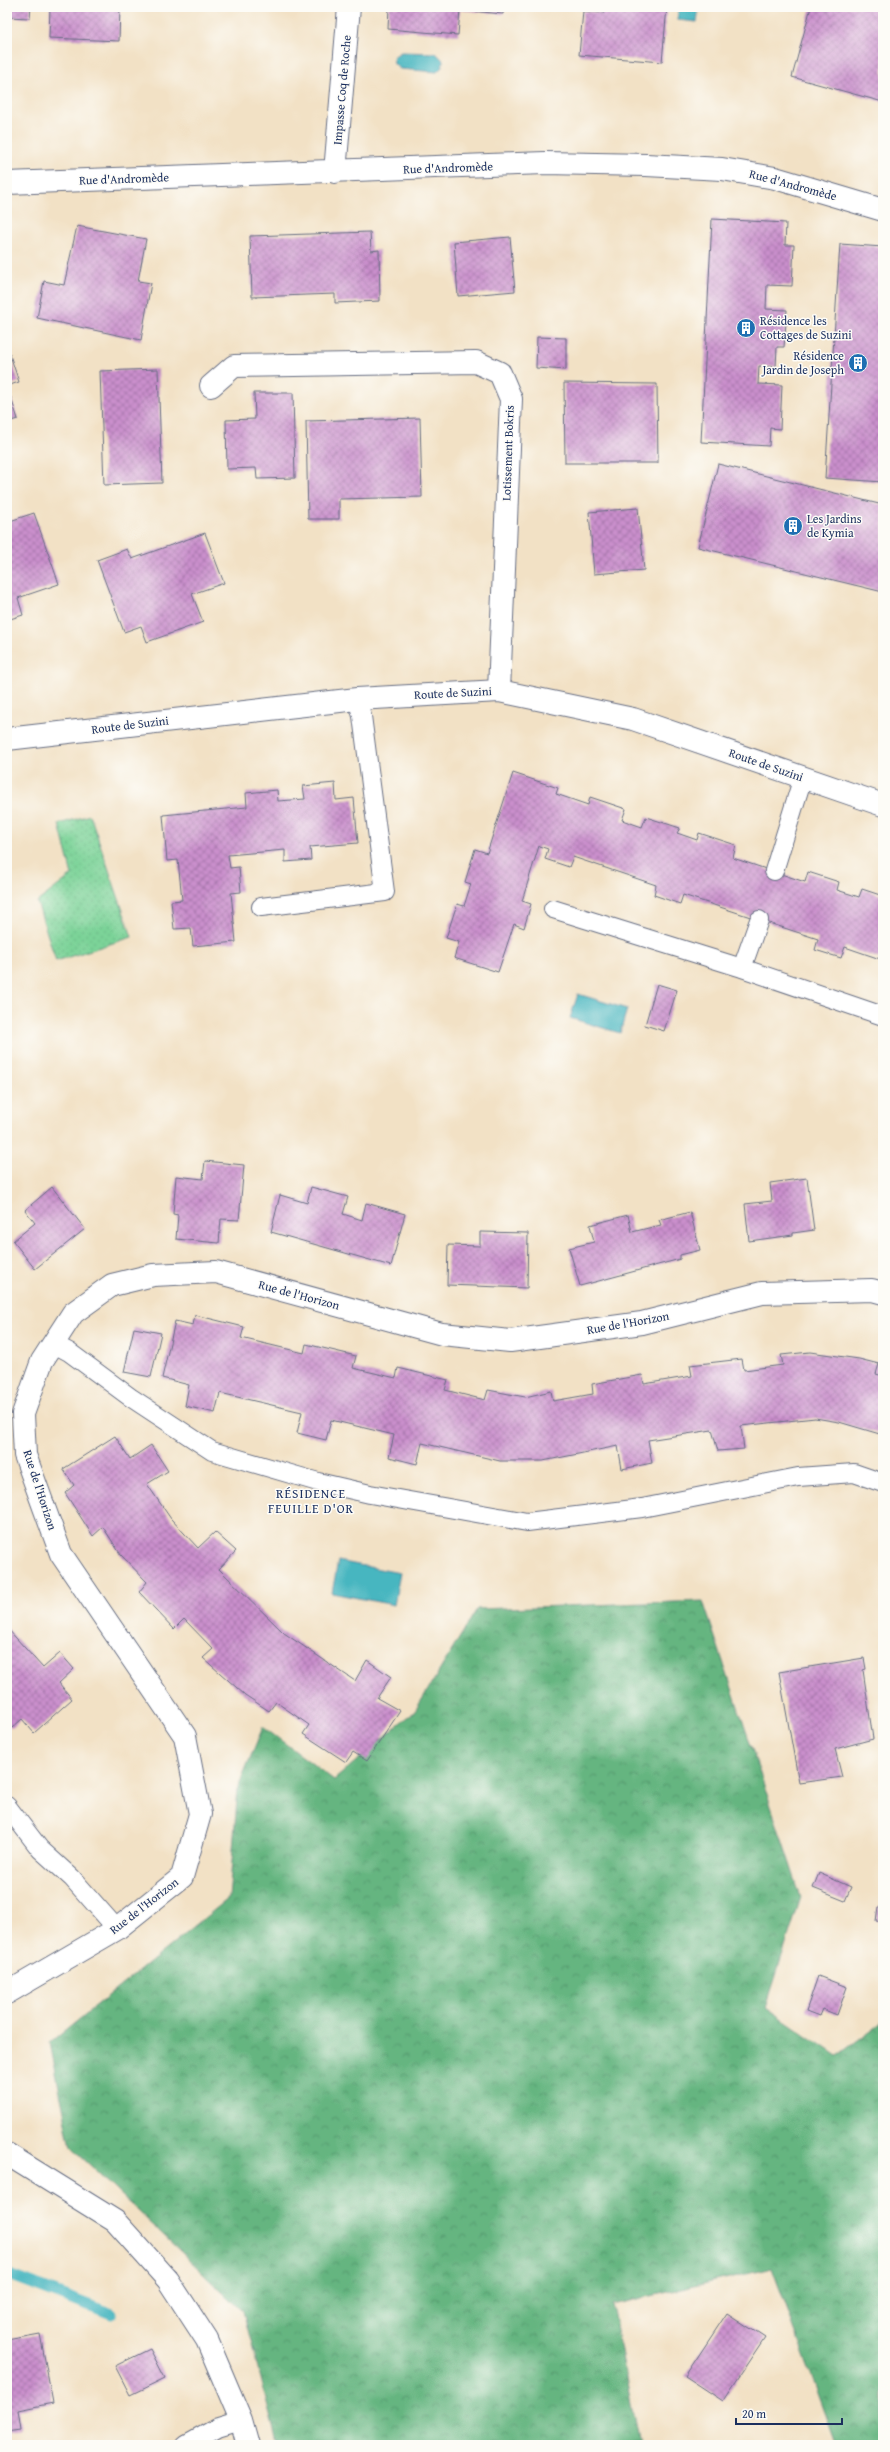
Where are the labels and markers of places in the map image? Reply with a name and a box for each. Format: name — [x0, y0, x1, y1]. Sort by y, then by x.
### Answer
place label: Résidence les Cottages de Suzini — [760, 312, 852, 343]
building icon: Résidence les Cottages de Suzini — [735, 317, 757, 339]
place label: Résidence Jardin de Joseph — [760, 347, 844, 378]
building icon: Résidence Jardin de Joseph — [847, 352, 869, 374]
place label: Les Jardins de Kymia — [807, 510, 862, 541]
building icon: Les Jardins de Kymia — [782, 515, 804, 537]

